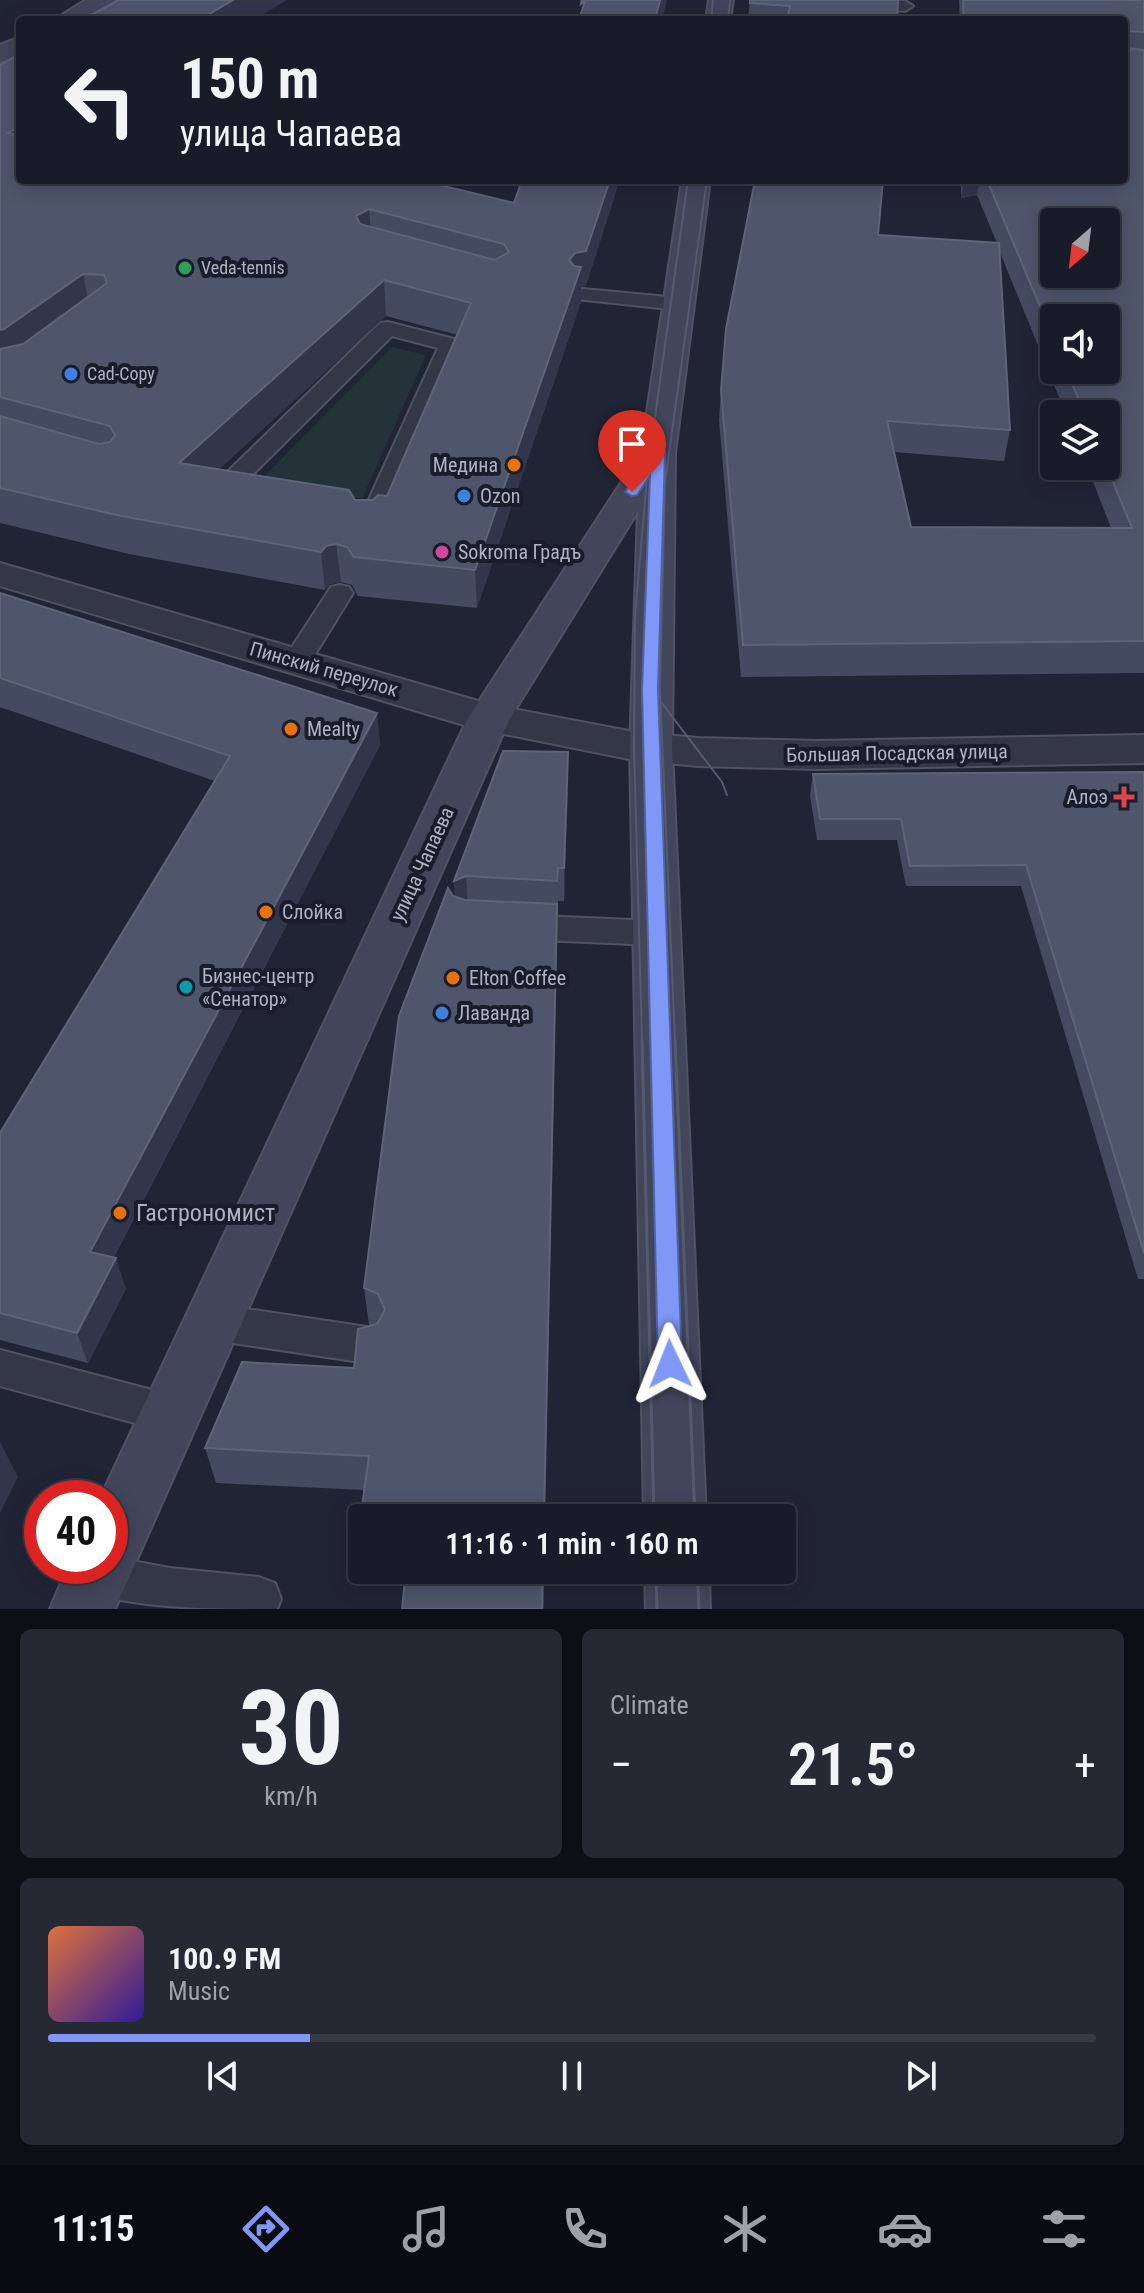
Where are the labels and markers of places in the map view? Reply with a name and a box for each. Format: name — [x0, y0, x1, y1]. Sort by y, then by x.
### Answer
place label: Veda-tennis — [201, 257, 285, 278]
marker: Veda-tennis — [176, 259, 194, 277]
place label: Cad-Copy — [87, 363, 155, 384]
marker: Cad-Copy — [62, 365, 80, 383]
pin — [598, 410, 666, 492]
place label: Медина — [433, 453, 498, 477]
marker: Медина — [505, 456, 523, 474]
place label: Ozon — [480, 484, 520, 508]
marker: Ozon — [455, 487, 473, 505]
place label: Sokroma Градъ — [458, 540, 581, 564]
marker: Sokroma Градъ — [433, 543, 451, 561]
place label: Mealty — [307, 717, 360, 741]
marker: Mealty — [282, 720, 300, 738]
place label: Алоэ — [1067, 785, 1108, 809]
marker: Алоэ — [1115, 788, 1133, 806]
place label: Слойка — [282, 900, 343, 924]
marker: Слойка — [257, 903, 275, 921]
place label: Бизнес-центр «Сенатор» — [202, 964, 314, 1011]
place label: Elton Coffee — [469, 966, 566, 990]
marker: Elton Coffee — [444, 969, 462, 987]
marker: Бизнес-центр «Сенатор» — [177, 978, 195, 996]
place label: Лаванда — [458, 1001, 530, 1025]
marker: Лаванда — [433, 1004, 451, 1022]
place label: Гастрономист — [136, 1199, 275, 1227]
marker: Гастрономист — [111, 1204, 129, 1222]

